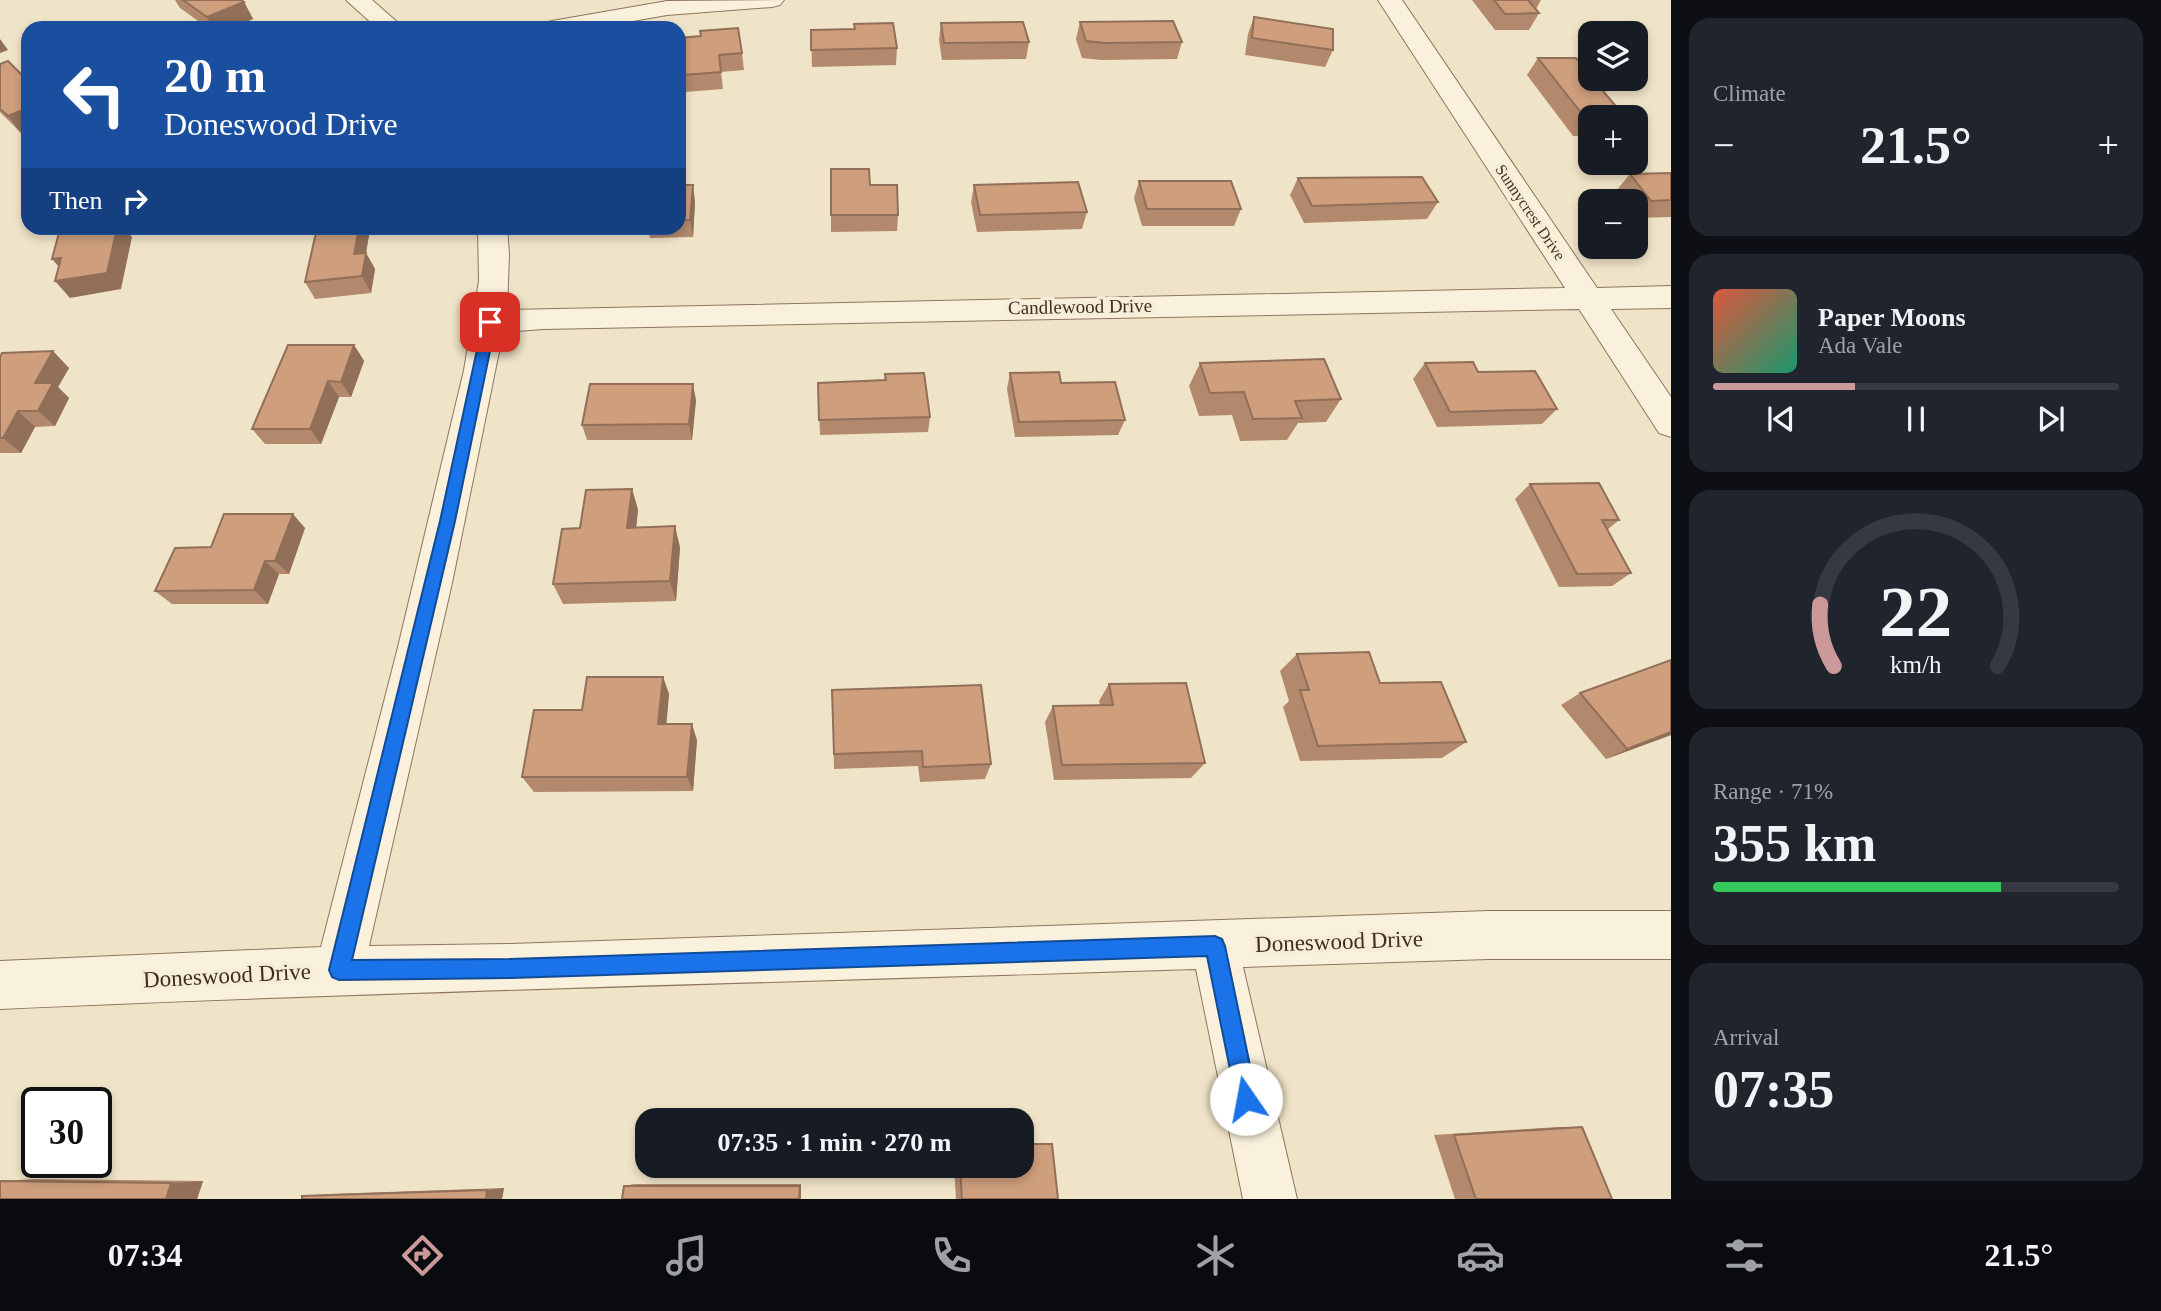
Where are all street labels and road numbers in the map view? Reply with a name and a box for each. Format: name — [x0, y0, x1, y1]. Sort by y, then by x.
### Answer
street label: Sunnycrest Drive — [1492, 161, 1569, 264]
street label: Candlewood Drive — [1008, 295, 1152, 318]
street label: Doneswood Drive — [1255, 926, 1423, 957]
street label: Doneswood Drive — [142, 959, 312, 992]

